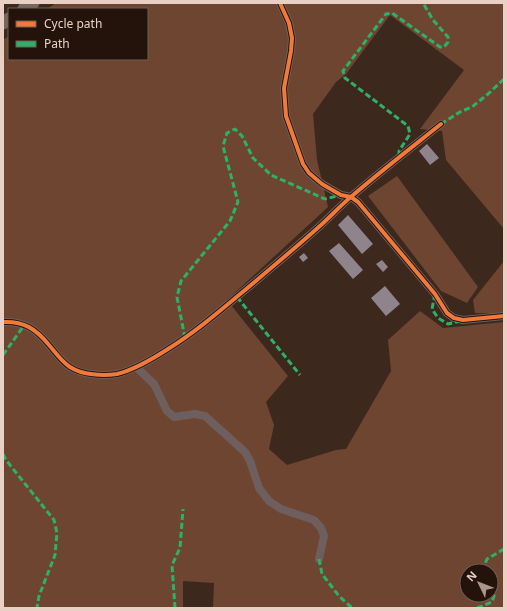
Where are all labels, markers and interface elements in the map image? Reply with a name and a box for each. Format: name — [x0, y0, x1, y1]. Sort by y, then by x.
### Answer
legend — [8, 8, 148, 60]
text: Cycle path — [44, 15, 102, 32]
text: Path — [44, 35, 70, 52]
north arrow — [459, 563, 499, 603]
text: N — [463, 567, 480, 584]

